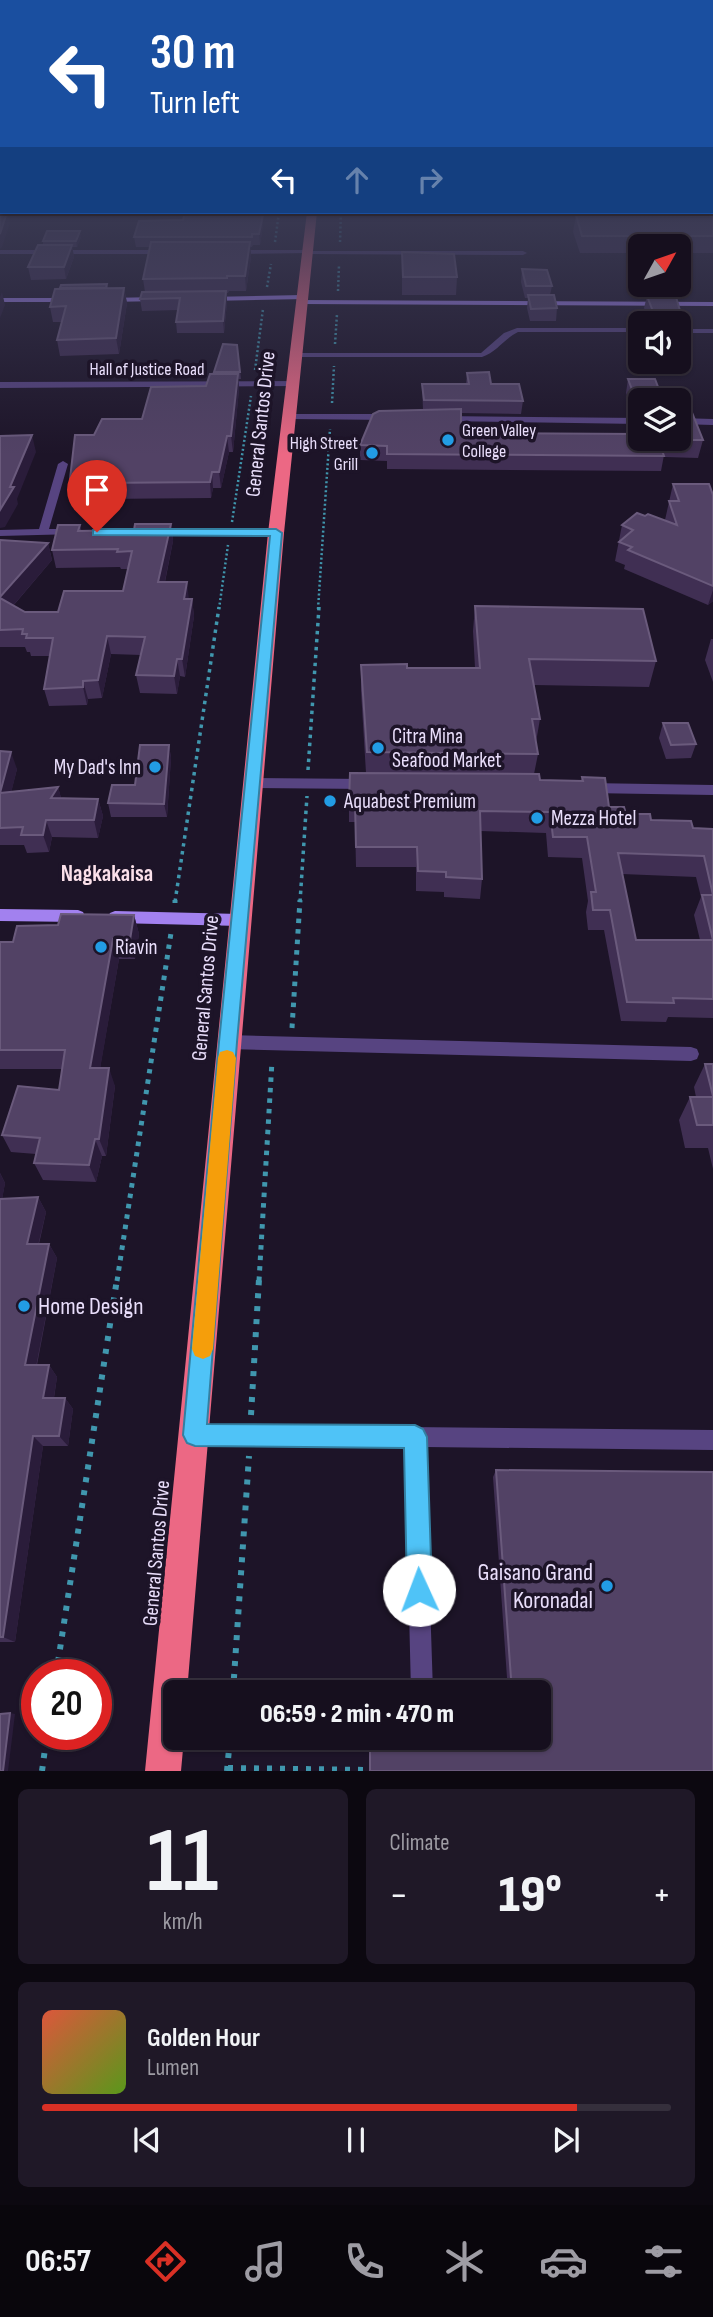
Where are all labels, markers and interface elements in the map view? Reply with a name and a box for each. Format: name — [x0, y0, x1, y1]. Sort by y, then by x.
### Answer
text: 30 m — [150, 24, 235, 83]
icon: left — [35, 28, 126, 119]
text: Turn left — [150, 84, 240, 123]
icon: left — [265, 161, 303, 199]
icon: ahead — [338, 161, 376, 199]
icon: right — [411, 161, 449, 199]
north arrow — [628, 234, 691, 298]
map controls — [628, 234, 691, 451]
button: sound — [628, 311, 691, 374]
street label: General Santos Drive — [240, 350, 281, 498]
street label: Hall of Justice Road — [90, 359, 204, 380]
button: layers — [628, 388, 691, 451]
place label: Green Valley College — [462, 420, 536, 462]
marker: Green Valley College — [440, 432, 456, 448]
place label: High Street Grill — [290, 433, 358, 475]
marker: High Street Grill — [364, 445, 380, 461]
pin — [67, 460, 127, 532]
icon: arrive — [78, 471, 116, 509]
place label: Citra Mina Seafood Market — [392, 724, 502, 773]
marker: Citra Mina Seafood Market — [370, 740, 386, 756]
place label: My Dad's Inn — [54, 755, 141, 780]
marker: My Dad's Inn — [147, 759, 163, 775]
place label: Aquabest Premium — [343, 789, 476, 814]
marker: Aquabest Premium — [322, 793, 338, 809]
place label: Mezza Hotel — [551, 806, 636, 831]
marker: Mezza Hotel — [529, 810, 545, 826]
district label: Nagkakaisa — [61, 860, 153, 888]
street label: General Santos Drive — [187, 914, 224, 1062]
place label: Riavin — [115, 935, 158, 960]
marker: Riavin — [93, 939, 109, 955]
place label: Home Design — [38, 1292, 143, 1321]
marker: Home Design — [16, 1298, 32, 1314]
street label: General Santos Drive — [138, 1479, 175, 1627]
position arrow — [382, 1553, 456, 1627]
place label: Gaisano Grand Koronadal — [478, 1558, 593, 1615]
marker: Gaisano Grand Koronadal — [599, 1578, 615, 1594]
speed limit sign: 20 — [21, 1659, 112, 1750]
text: 06:59 · 2 min · 470 m — [260, 1699, 454, 1730]
text: 11 — [147, 1808, 218, 1917]
text: Climate — [390, 1829, 449, 1857]
text: 19° — [499, 1864, 562, 1927]
text: − — [390, 1873, 408, 1918]
text: + — [652, 1873, 671, 1918]
text: km/h — [163, 1908, 203, 1936]
text: Golden Hour — [147, 2023, 260, 2054]
text: Lumen — [147, 2054, 199, 2082]
icon: previous — [128, 2121, 166, 2159]
icon: pause — [337, 2121, 375, 2159]
icon: next — [547, 2121, 585, 2159]
icon: directions — [141, 2237, 190, 2286]
icon: music — [241, 2237, 290, 2286]
icon: phone — [340, 2237, 389, 2286]
icon: climate — [440, 2237, 489, 2286]
icon: car — [539, 2237, 588, 2286]
icon: filters — [639, 2237, 688, 2286]
text: 06:57 — [25, 2242, 91, 2281]

